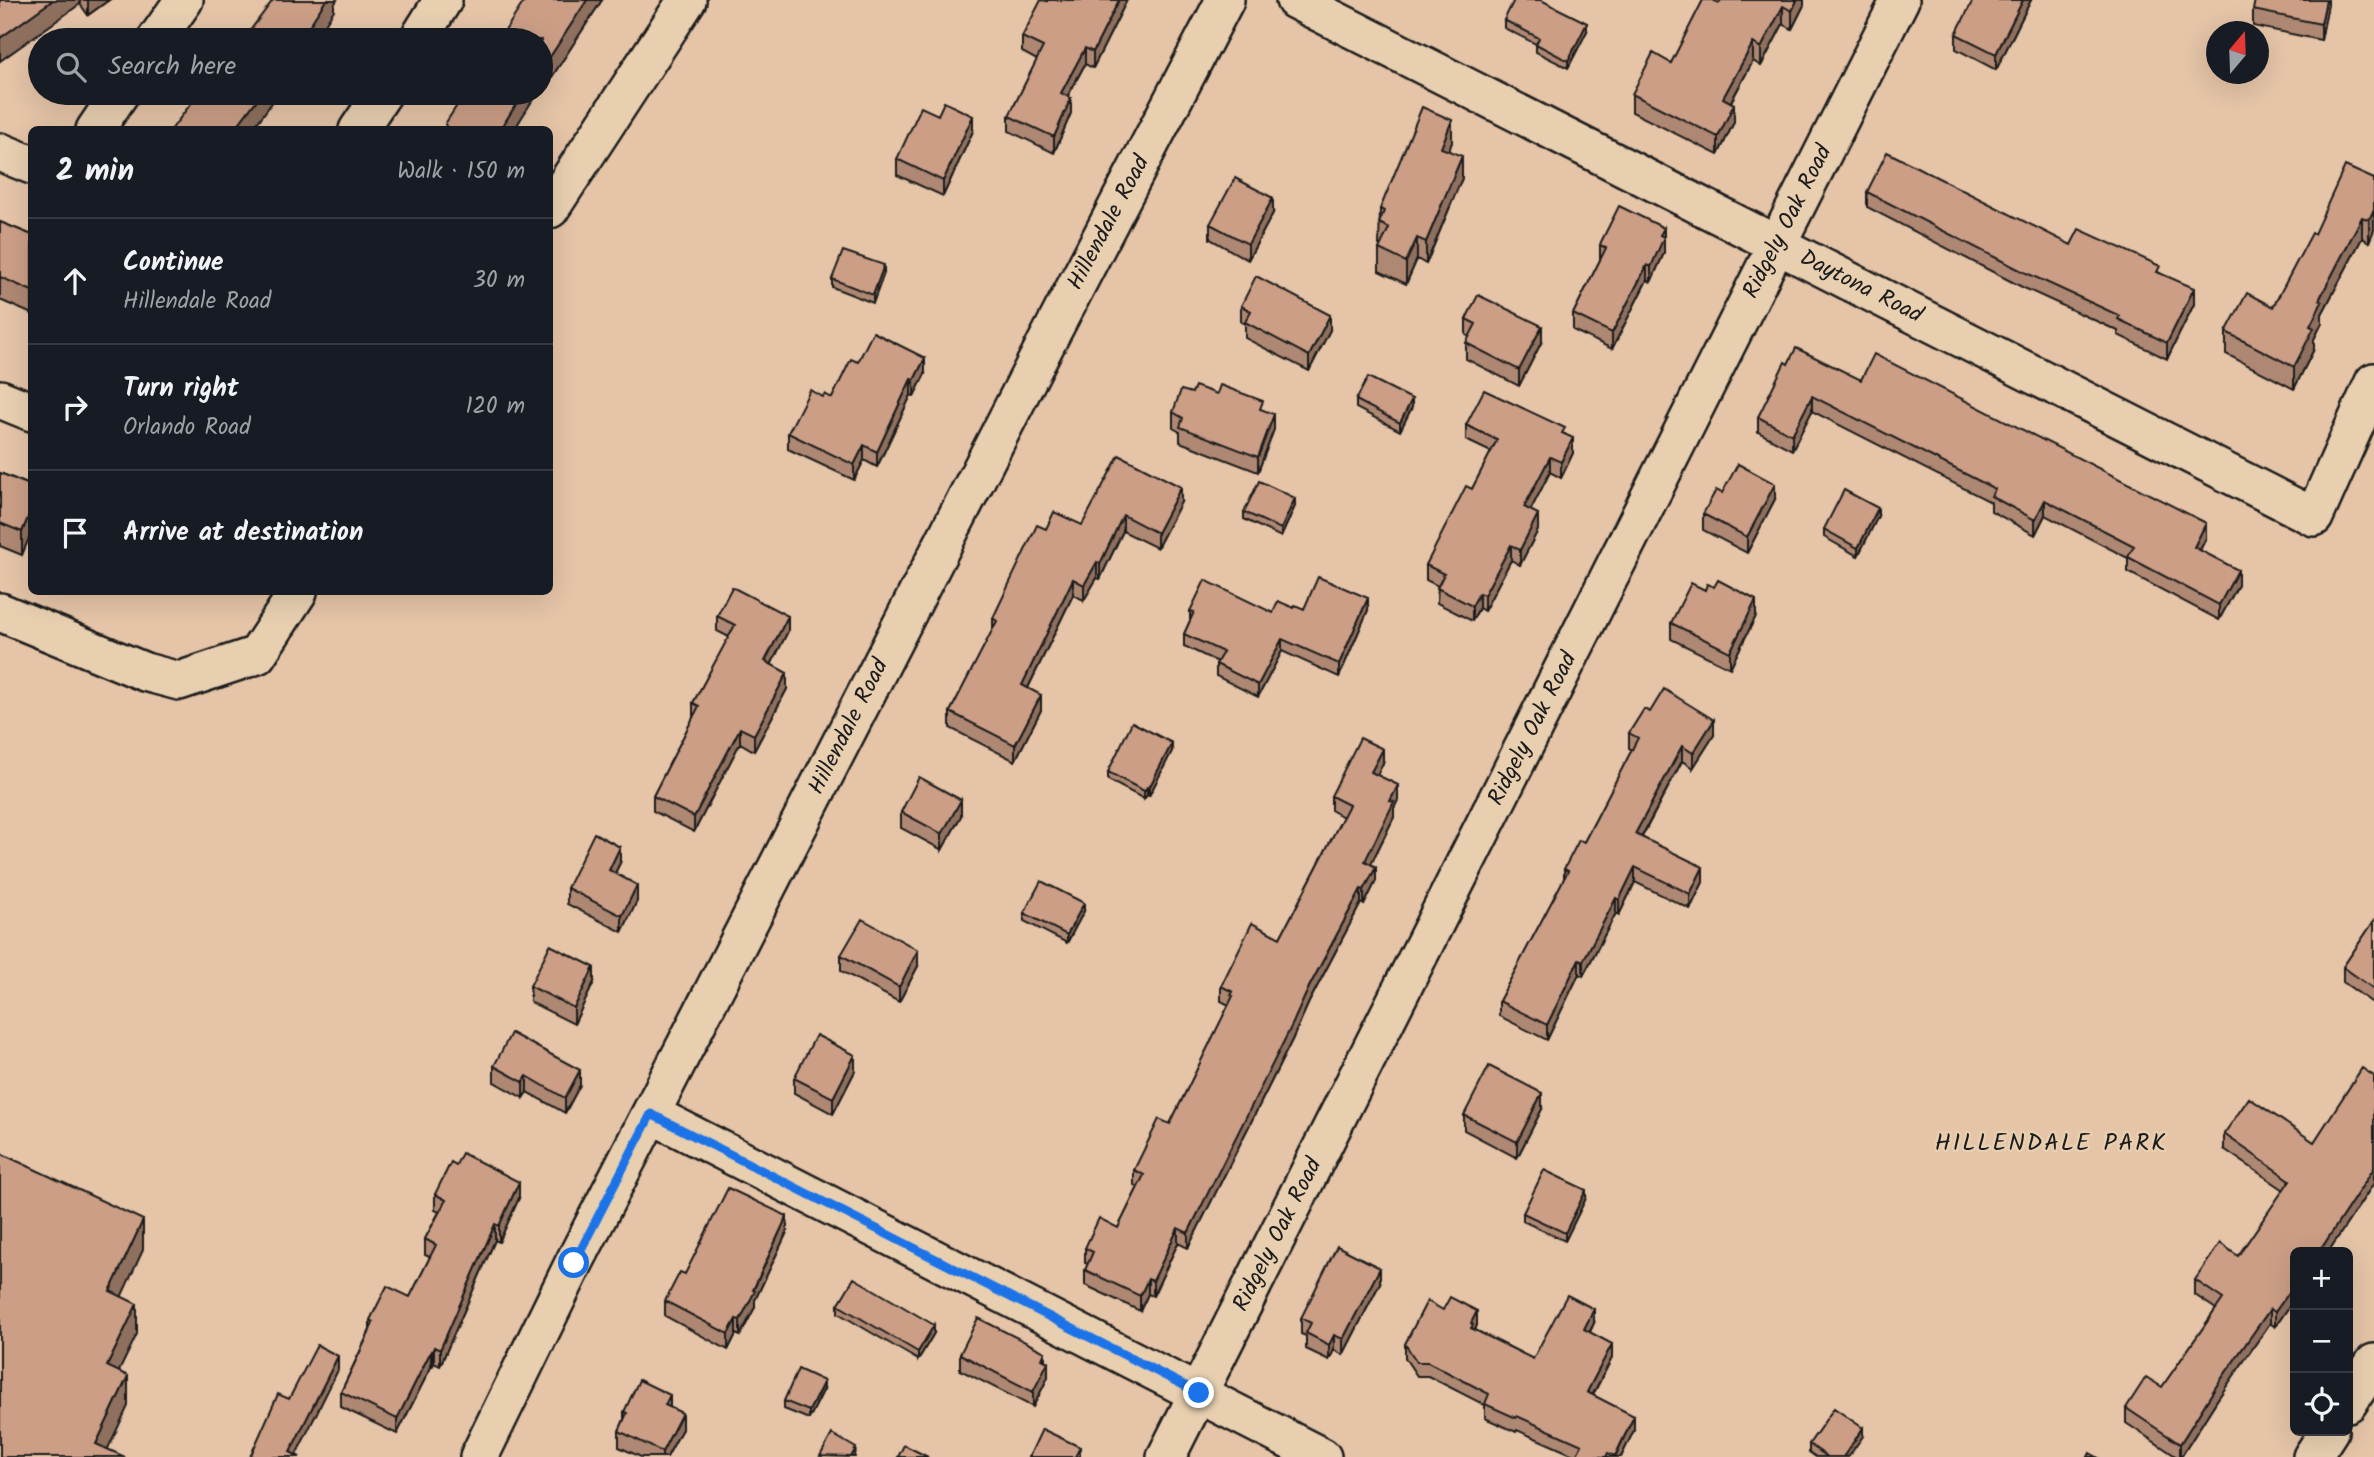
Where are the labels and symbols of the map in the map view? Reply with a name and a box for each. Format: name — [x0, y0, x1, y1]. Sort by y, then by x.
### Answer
north arrow — [2206, 21, 2269, 84]
street label: Ridgely Oak Road — [1734, 138, 1842, 305]
street label: Hillendale Road — [1058, 149, 1160, 297]
street label: Daytona Road — [1793, 241, 1929, 334]
street label: Ridgely Oak Road — [1479, 645, 1587, 812]
street label: Hillendale Road — [799, 652, 899, 801]
district label: HILLENDALE PARK — [1935, 1124, 2167, 1163]
street label: Ridgely Oak Road — [1224, 1151, 1332, 1318]
route start — [558, 1247, 589, 1278]
route end — [1183, 1377, 1214, 1408]

